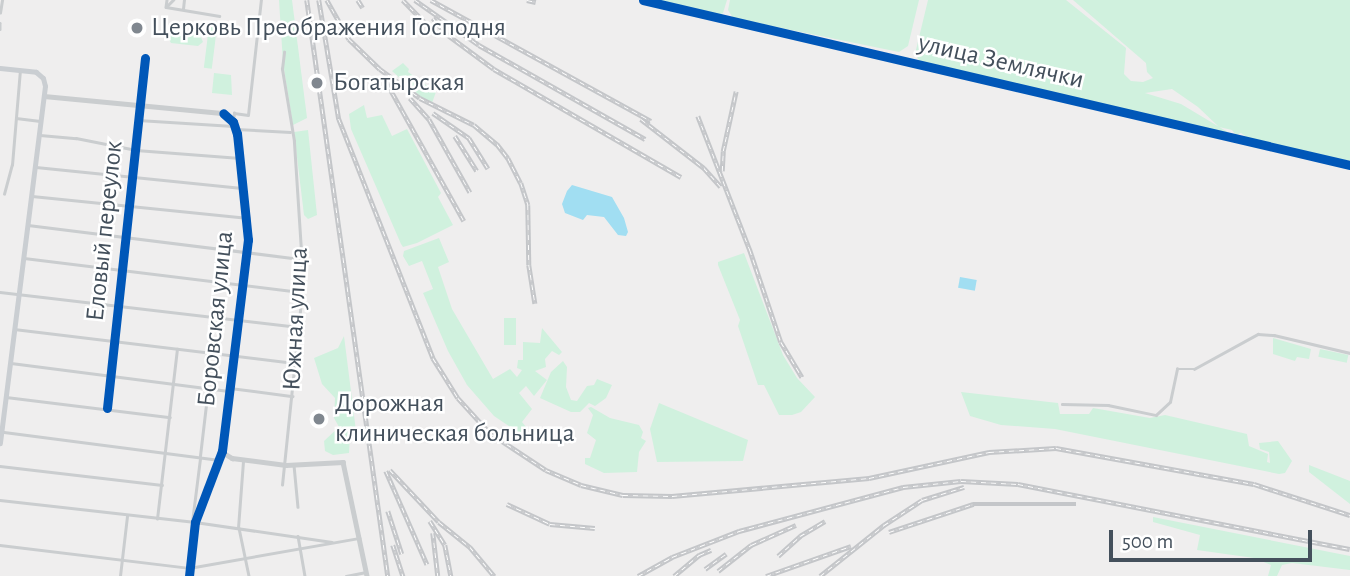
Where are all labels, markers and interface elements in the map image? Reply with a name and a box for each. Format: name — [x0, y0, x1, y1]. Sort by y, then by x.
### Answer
place label: Церковь Преображения Господня — [151, 12, 506, 44]
marker: Церковь Преображения Господня — [129, 20, 145, 36]
street label: улица Землячки — [915, 28, 1087, 96]
place label: Богатырская — [333, 67, 465, 99]
marker: Богатырская — [307, 73, 327, 93]
street label: Еловый переулок — [80, 139, 130, 323]
street label: Боровская улица — [191, 230, 241, 408]
street label: Южная улица — [277, 247, 315, 391]
place label: Дорожная клиническая больница — [335, 388, 575, 450]
marker: Дорожная клиническая больница — [309, 409, 329, 429]
scale bar — [1112, 516, 1315, 560]
text: 500 m — [1122, 531, 1173, 552]

